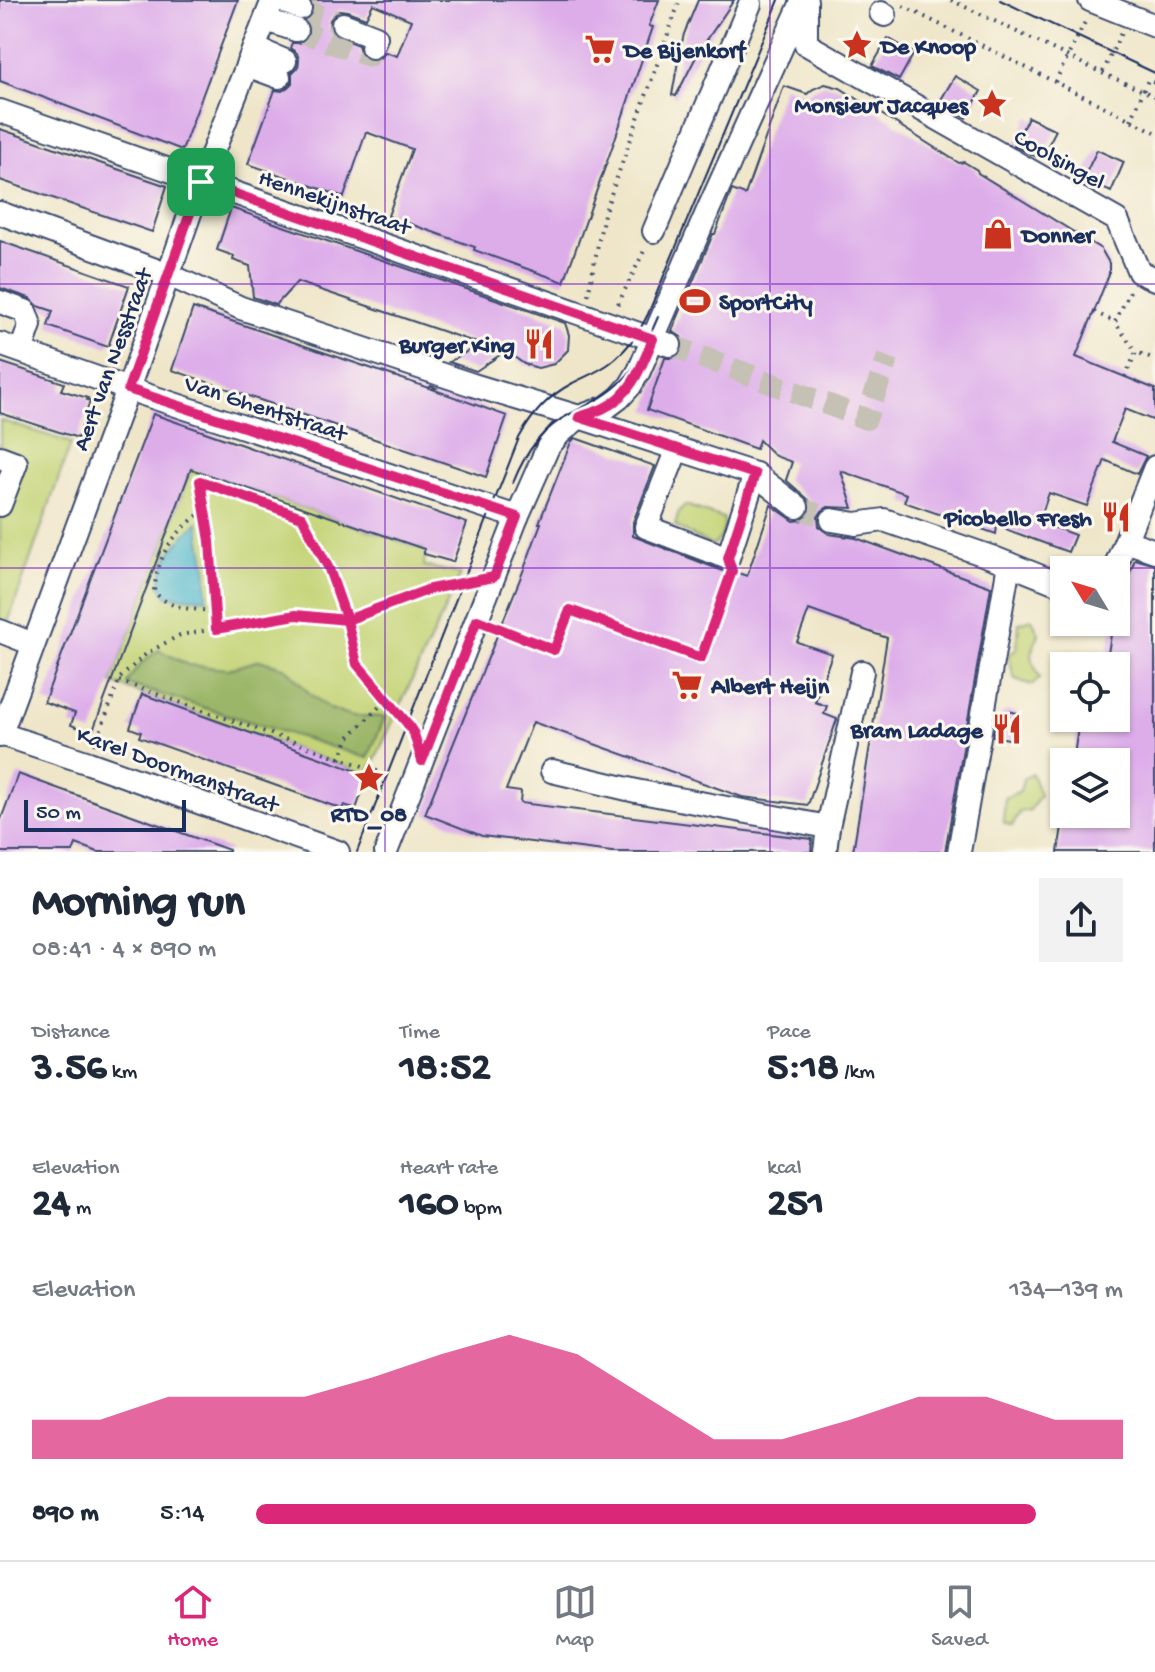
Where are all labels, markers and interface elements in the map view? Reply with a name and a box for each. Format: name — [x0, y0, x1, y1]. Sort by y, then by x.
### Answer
place icon: De Knoop — [840, 28, 874, 62]
supermarket icon: De Bijenkorf — [583, 32, 617, 66]
place label: De Knoop — [879, 34, 976, 63]
place label: De Bijenkorf — [622, 38, 748, 67]
place icon: Monsieur Jacques — [975, 87, 1009, 121]
place label: Monsieur Jacques — [795, 93, 969, 122]
street label: Coolsingel — [1008, 124, 1109, 198]
pin — [167, 148, 235, 216]
icon: arrive — [179, 160, 223, 204]
street label: Hennekijnstraat — [254, 165, 416, 245]
shop icon: Donner — [981, 217, 1015, 251]
place label: Donner — [1020, 223, 1096, 252]
street label: Aert van Nesstraat — [68, 263, 161, 455]
sports icon: SportCity — [678, 284, 712, 318]
place label: SportCity — [719, 290, 813, 319]
restaurant icon: Burger King — [522, 327, 556, 361]
place label: Burger King — [398, 333, 515, 362]
street label: Van Ghentstraat — [179, 370, 352, 451]
restaurant icon: Picobello Fresh — [1099, 500, 1133, 534]
place label: Picobello Fresh — [942, 506, 1092, 535]
north arrow — [1050, 556, 1130, 636]
map controls — [1050, 556, 1130, 828]
button: locate — [1050, 652, 1130, 732]
supermarket icon: Albert Heijn — [670, 668, 704, 702]
place label: Albert Heijn — [710, 674, 830, 703]
restaurant icon: Bram Ladage — [990, 712, 1024, 746]
place label: Bram Ladage — [850, 718, 985, 747]
street label: Karel Doormanstraat — [72, 721, 284, 822]
button: layers — [1050, 748, 1130, 828]
place icon: RTD_08 — [352, 761, 386, 795]
scale bar — [24, 796, 186, 832]
text: 50 m — [36, 801, 81, 827]
place label: RTD_08 — [330, 802, 407, 831]
button: share — [1039, 878, 1123, 962]
text: Morning run — [32, 879, 245, 931]
text: 08:41 · 4 × 890 m — [32, 935, 216, 966]
text: Distance — [32, 1020, 110, 1046]
text: Time — [400, 1020, 440, 1046]
text: Pace — [767, 1020, 811, 1046]
text: 3.56 — [32, 1046, 107, 1093]
text: 18:52 — [400, 1046, 491, 1093]
text: 5:18 — [767, 1046, 839, 1093]
text: km — [107, 1060, 137, 1086]
text: /km — [839, 1060, 875, 1086]
text: Elevation — [32, 1156, 119, 1182]
text: Heart rate — [400, 1156, 498, 1182]
text: kcal — [767, 1156, 802, 1182]
text: 24 — [32, 1182, 71, 1229]
text: 160 — [400, 1182, 459, 1229]
text: 251 — [767, 1182, 824, 1229]
text: m — [71, 1196, 91, 1222]
text: bpm — [459, 1196, 502, 1222]
text: Elevation — [32, 1276, 135, 1307]
text: 134–139 m — [1009, 1276, 1123, 1307]
text: 890 m — [32, 1499, 99, 1530]
text: 5:14 — [160, 1499, 205, 1530]
tab: Home — [167, 1580, 218, 1654]
tab: Map — [553, 1580, 597, 1654]
tab: Saved — [931, 1580, 988, 1654]

